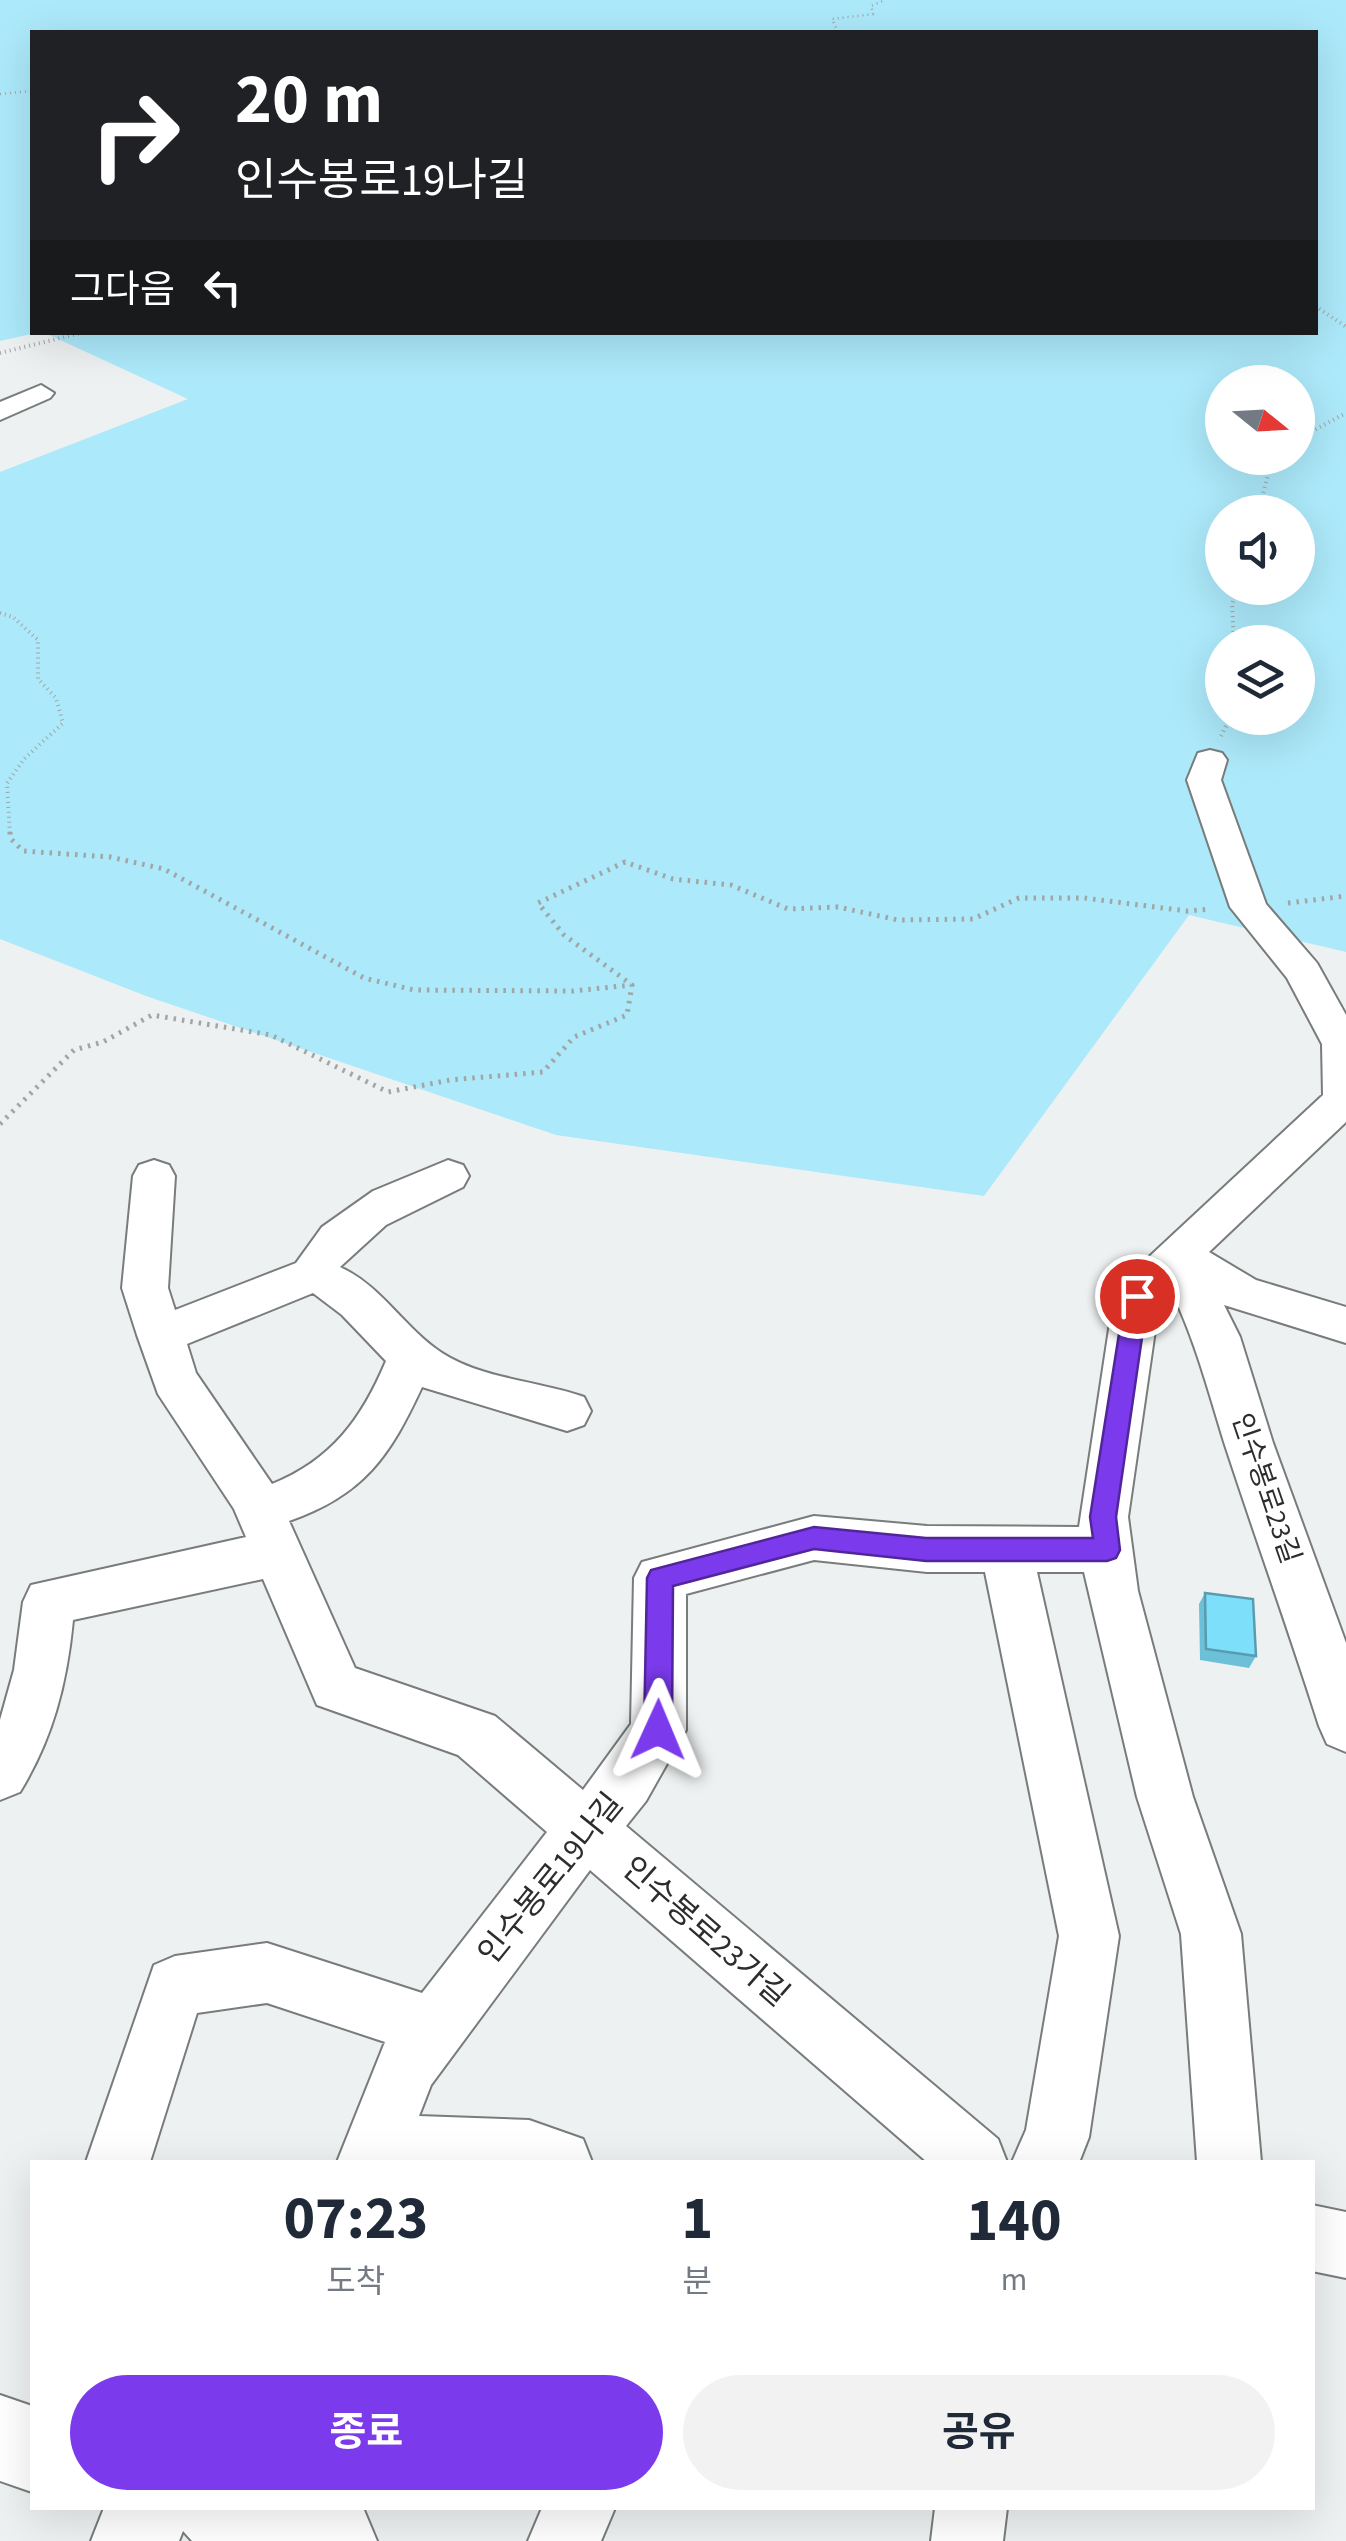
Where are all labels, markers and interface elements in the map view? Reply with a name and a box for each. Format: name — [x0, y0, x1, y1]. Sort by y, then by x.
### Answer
text: 20 m — [235, 50, 383, 150]
icon: right — [70, 70, 200, 200]
text: 인수봉로19나길 — [235, 149, 528, 213]
icon: left — [195, 260, 250, 315]
text: 그다음 — [70, 263, 175, 317]
north arrow — [1205, 365, 1315, 475]
map controls — [1205, 365, 1315, 735]
button: sound — [1205, 495, 1315, 605]
button: layers — [1205, 625, 1315, 735]
pin — [1095, 1254, 1180, 1339]
icon: arrive — [1110, 1269, 1165, 1324]
street label: 인수봉로23길 — [1222, 1408, 1310, 1569]
position arrow — [606, 1678, 710, 1782]
street label: 인수봉로19나길 — [467, 1783, 634, 1974]
street label: 인수봉로23가길 — [612, 1846, 799, 2017]
text: 07:23 — [283, 2177, 428, 2262]
text: 1 — [681, 2177, 713, 2262]
text: 140 — [967, 2179, 1062, 2264]
text: m — [1001, 2257, 1027, 2303]
text: 도착 — [326, 2259, 385, 2305]
text: 분 — [683, 2259, 712, 2305]
button: 종료 — [70, 2375, 663, 2490]
button: 공유 — [683, 2375, 1275, 2490]

